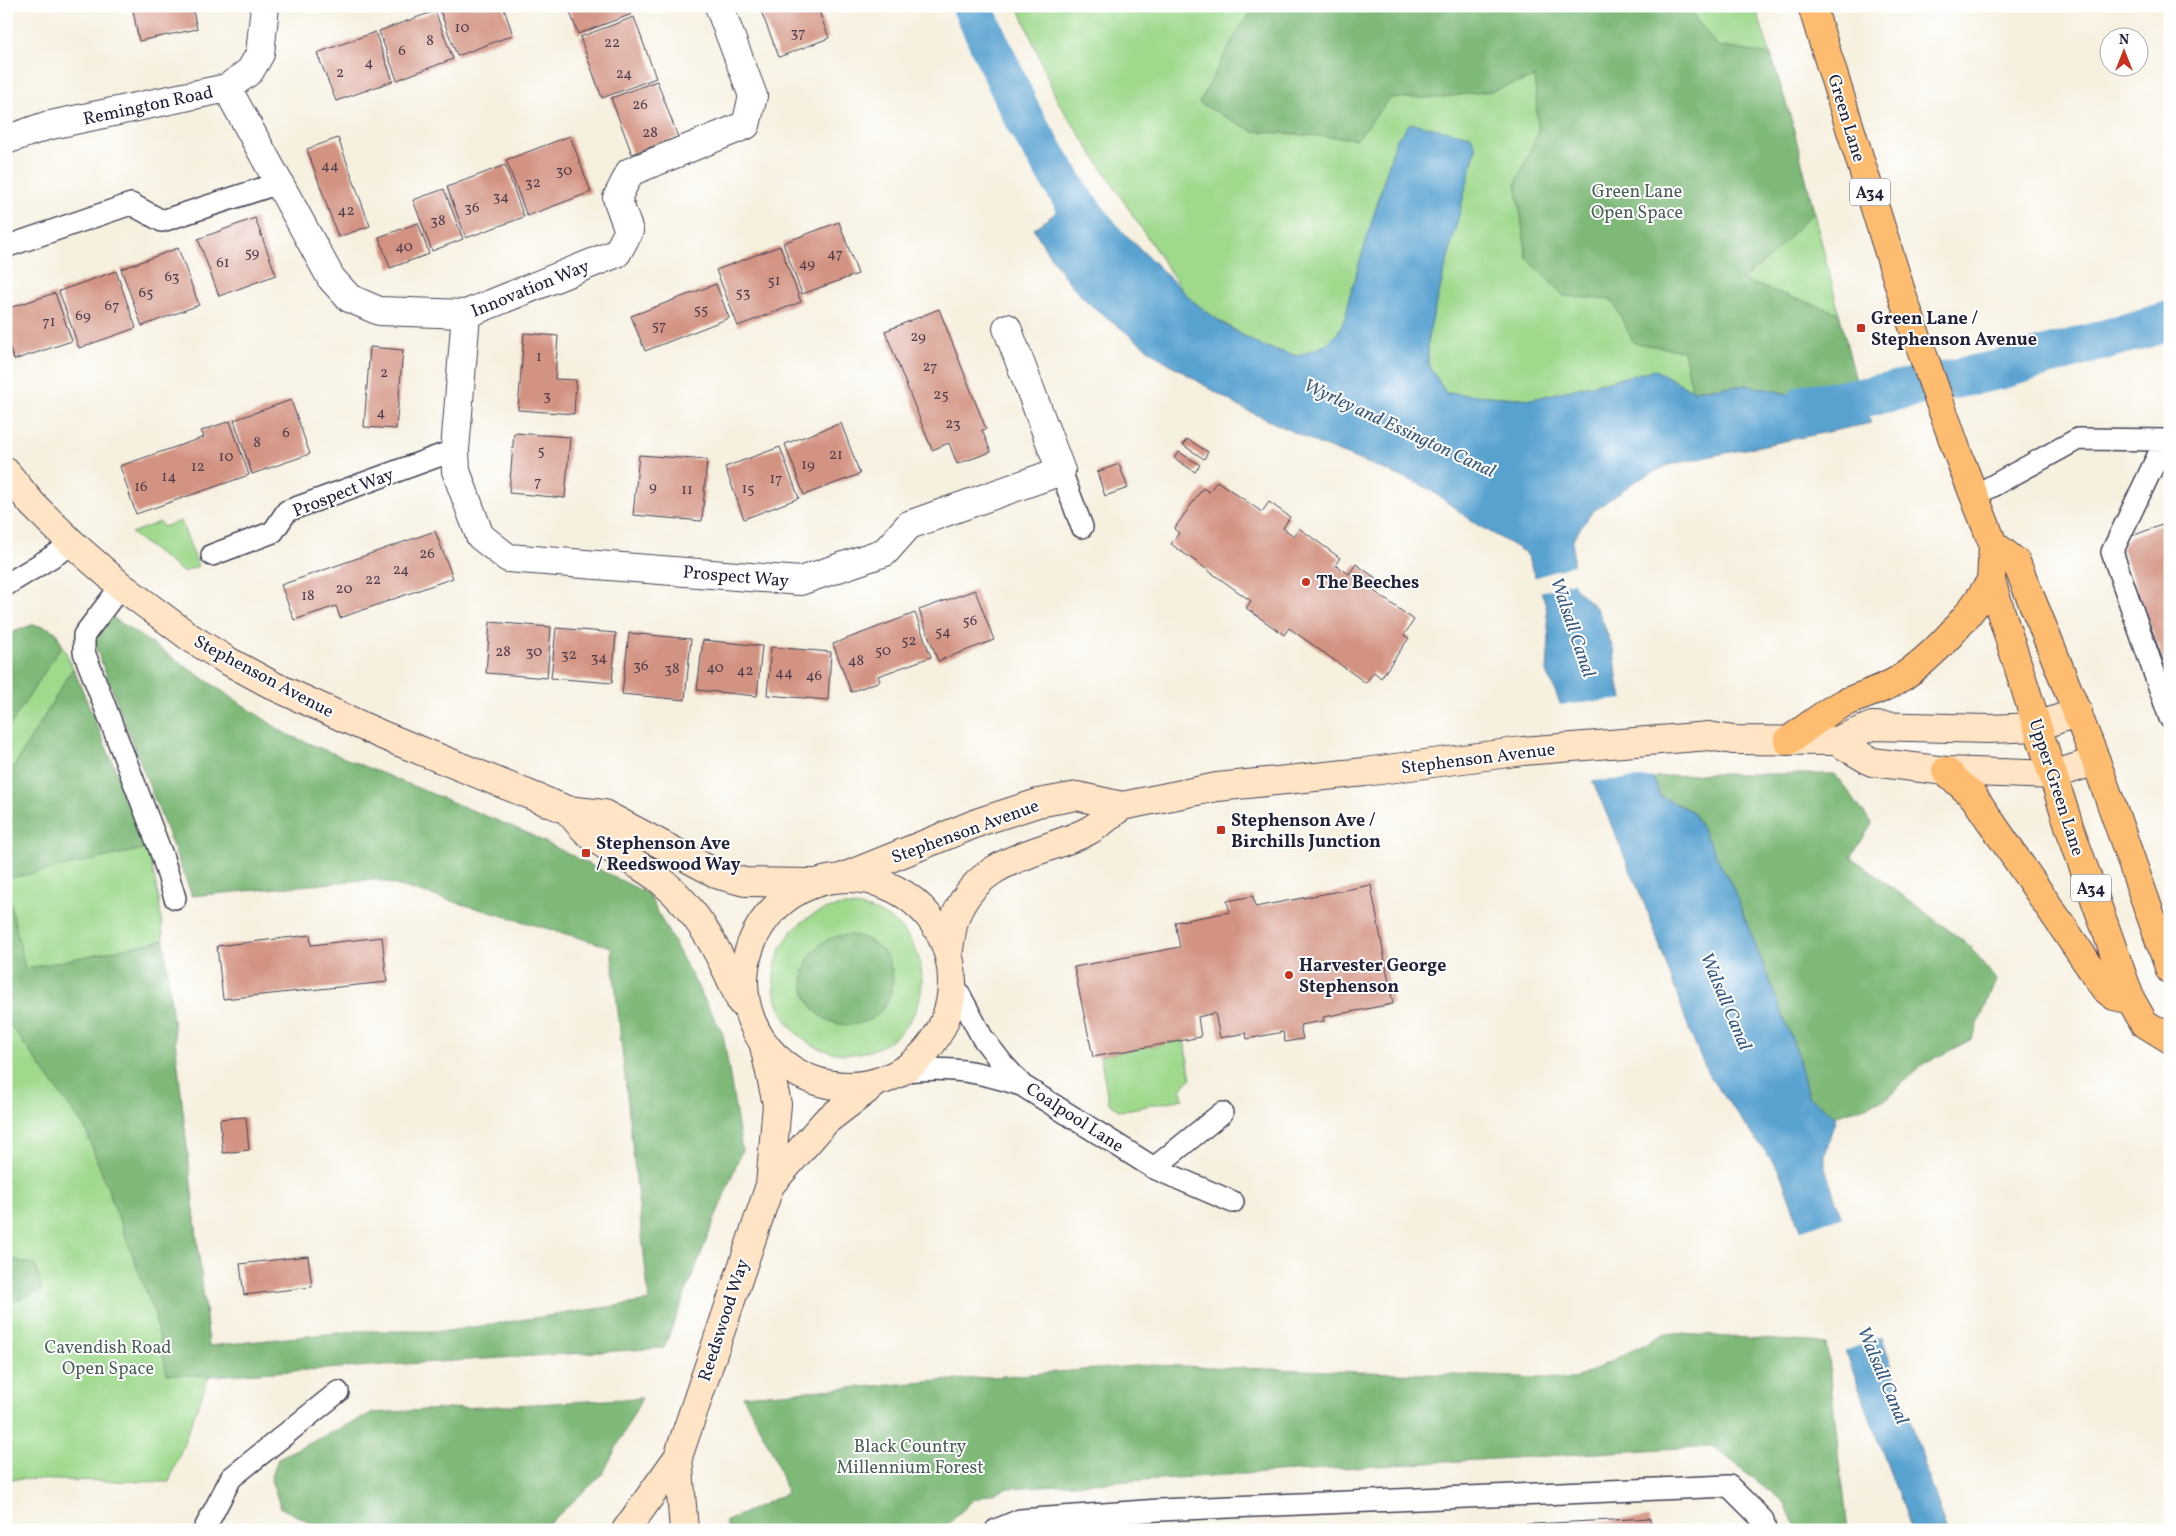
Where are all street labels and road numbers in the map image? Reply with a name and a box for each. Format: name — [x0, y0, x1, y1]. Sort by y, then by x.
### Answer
street label: Green Lane — [1820, 72, 1871, 165]
street label: Remington Road — [81, 80, 216, 132]
road number: A34 — [1850, 178, 1890, 206]
street label: Innovation Way — [468, 254, 594, 324]
street label: Prospect Way — [289, 463, 398, 524]
street label: Prospect Way — [682, 560, 790, 595]
street label: Stephenson Avenue — [189, 630, 338, 725]
street label: Upper Green Lane — [2022, 716, 2090, 859]
street label: Stephenson Avenue — [1400, 738, 1557, 781]
street label: Stephenson Avenue — [888, 794, 1043, 871]
road number: A34 — [2071, 874, 2111, 901]
street label: Coalpool Lane — [1020, 1077, 1128, 1159]
street label: Reedswood Way — [693, 1256, 756, 1385]

